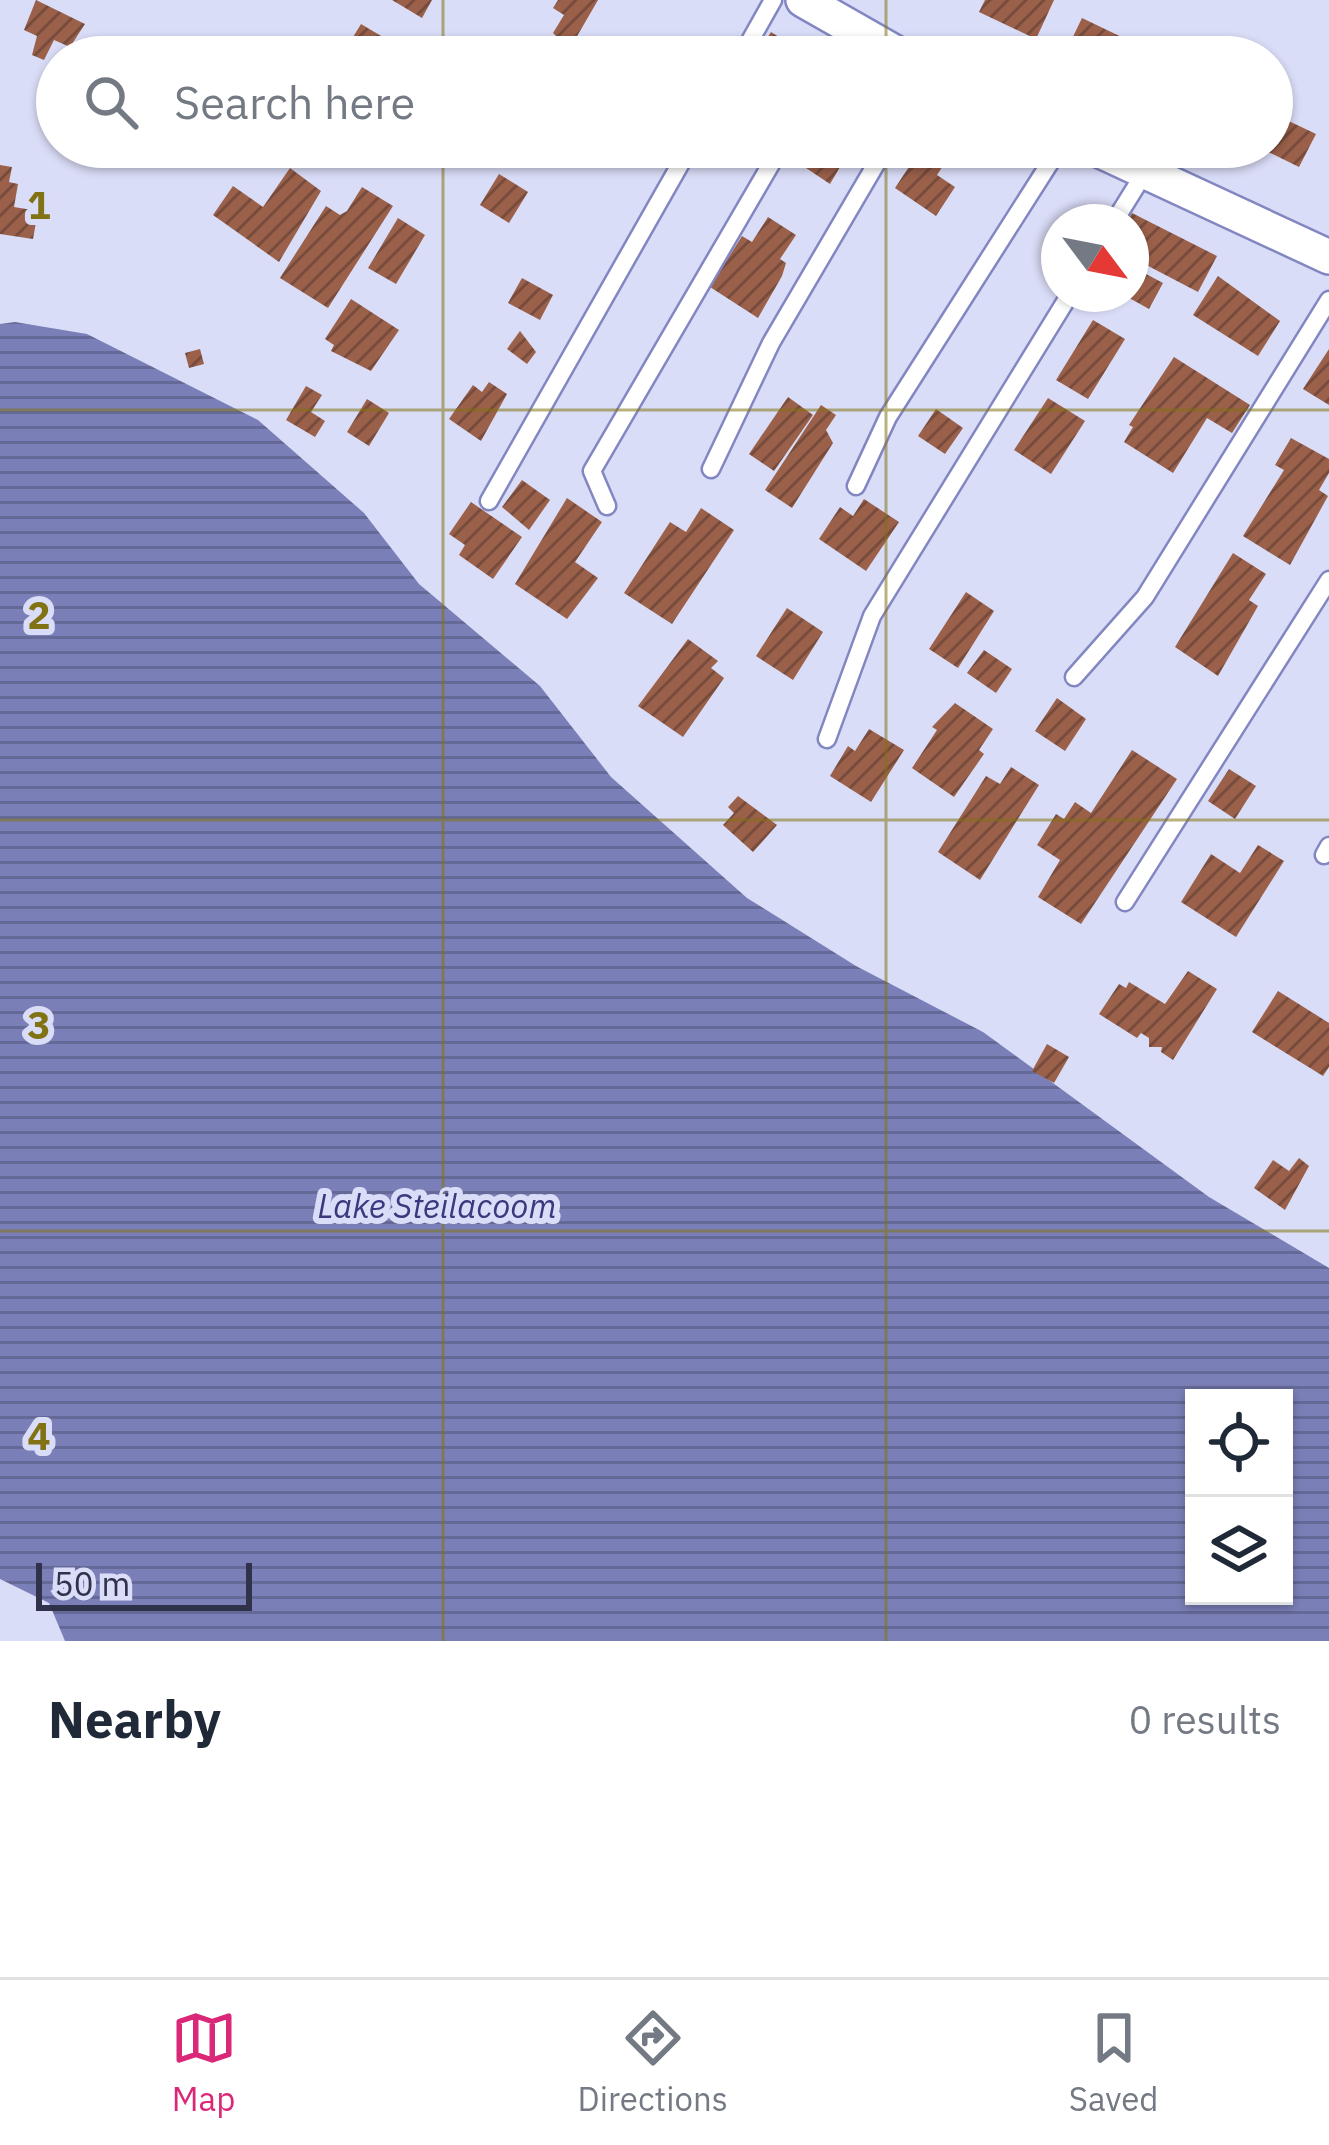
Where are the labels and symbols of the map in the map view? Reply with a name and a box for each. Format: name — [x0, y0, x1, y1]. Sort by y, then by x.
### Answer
text: 1 — [27, 179, 51, 230]
north arrow — [1041, 204, 1149, 312]
text: 2 — [27, 589, 51, 640]
text: 3 — [27, 999, 51, 1050]
water label: Lake Steilacoom — [318, 1184, 556, 1227]
text: 4 — [27, 1410, 51, 1461]
scale bar — [36, 1557, 252, 1610]

